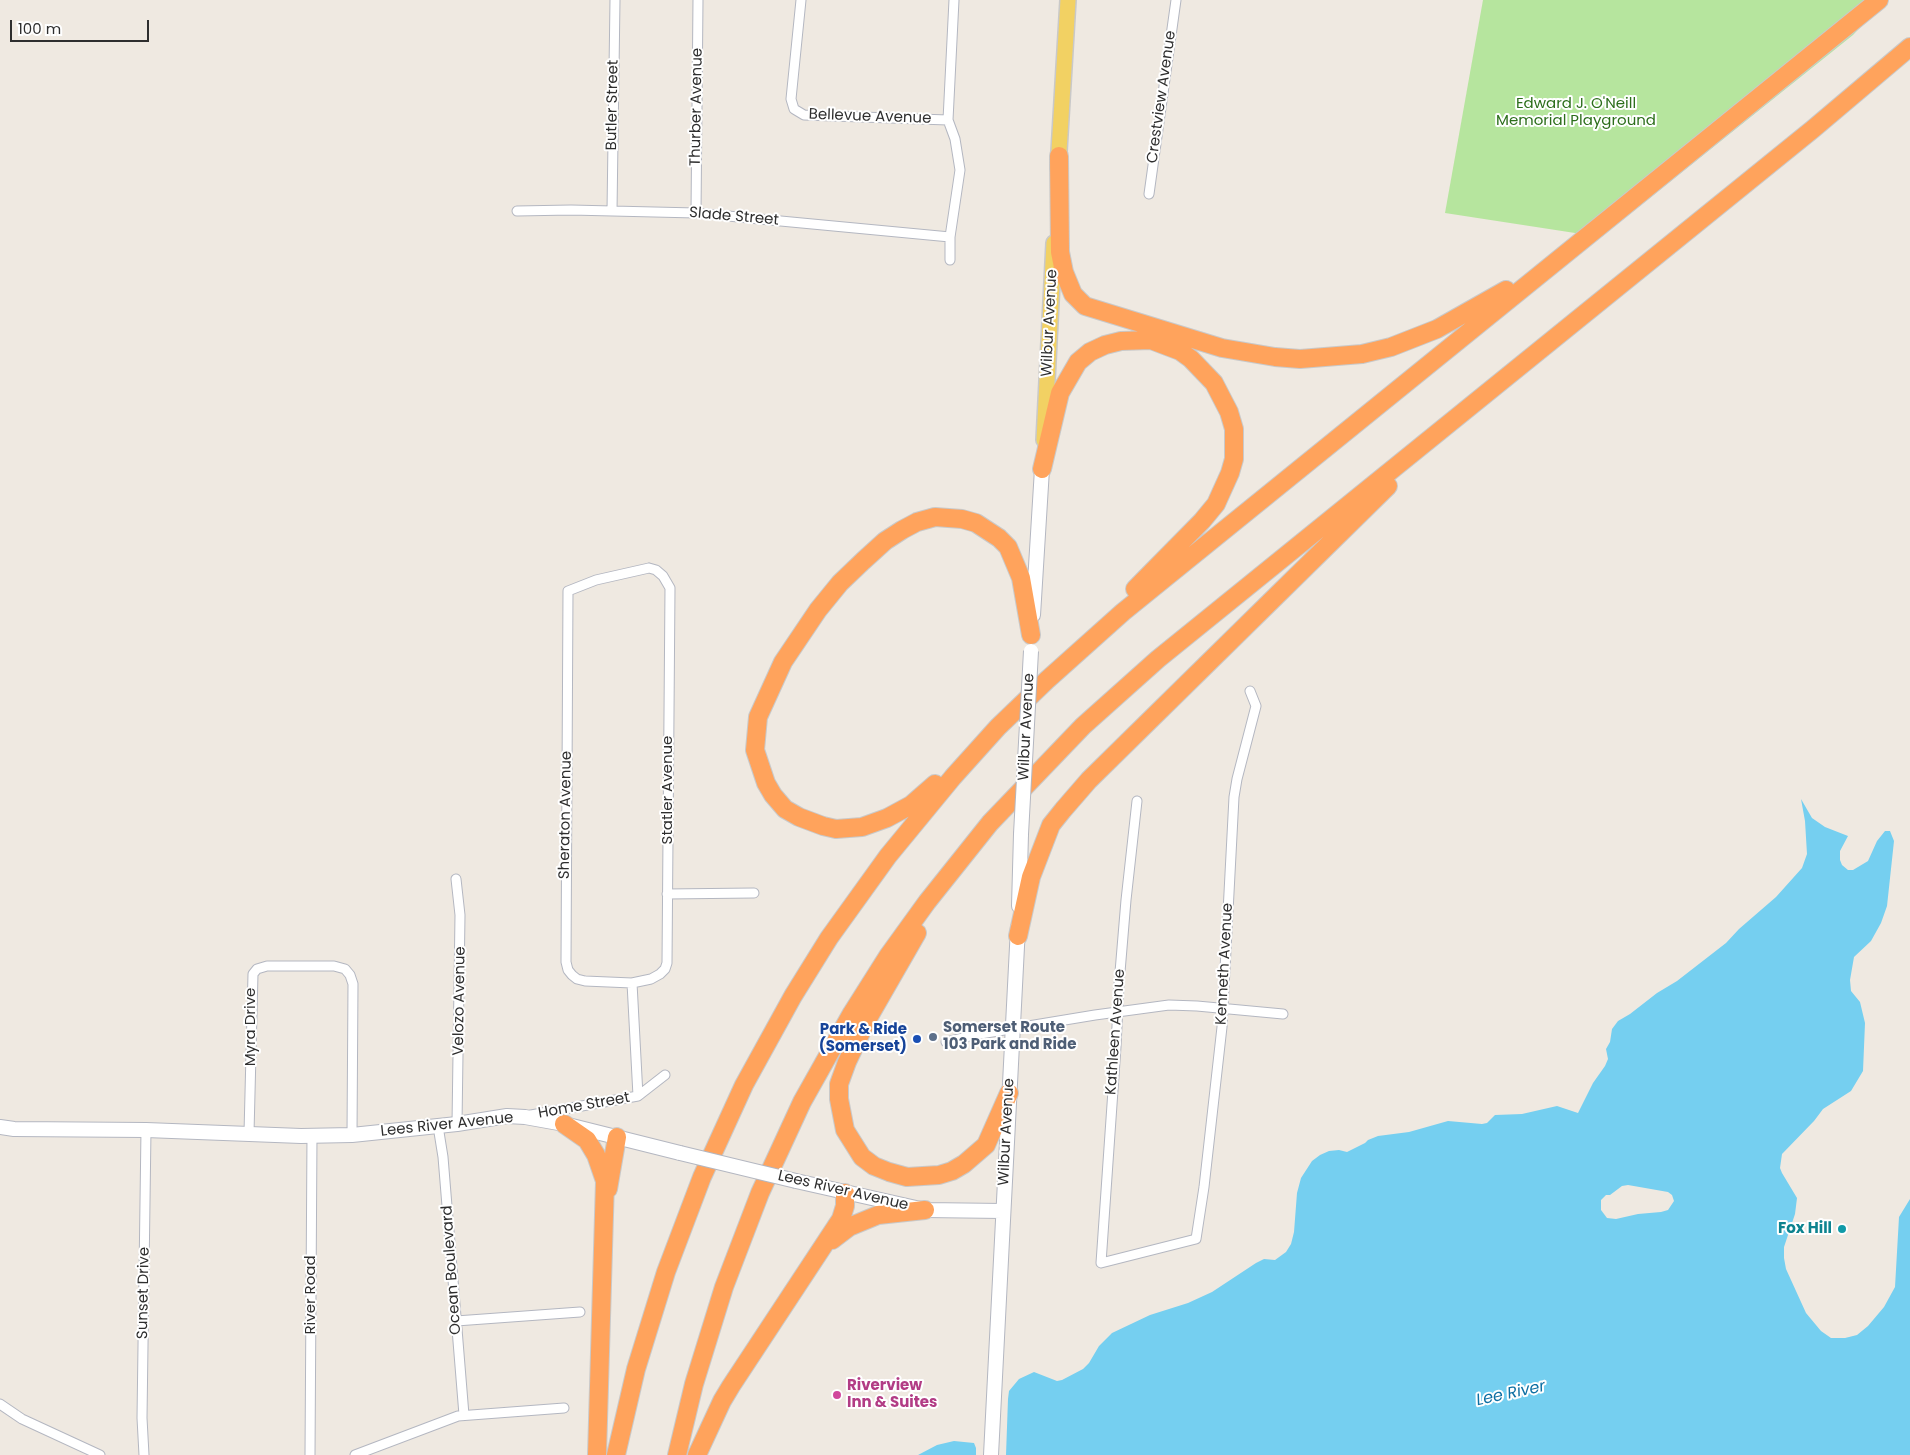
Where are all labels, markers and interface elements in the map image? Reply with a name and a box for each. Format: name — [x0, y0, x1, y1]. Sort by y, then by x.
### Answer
scale bar — [12, 10, 151, 42]
text: 100 m — [18, 18, 61, 39]
street label: Crestview Avenue — [1144, 29, 1180, 165]
street label: Thurber Avenue — [687, 48, 707, 166]
street label: Butler Street — [603, 59, 623, 151]
park label: Edward J. O'Neill Memorial Playground — [1496, 95, 1656, 130]
street label: Bellevue Avenue — [808, 106, 932, 128]
street label: Slade Street — [688, 204, 780, 230]
street label: Wilbur Avenue — [1038, 269, 1062, 377]
street label: Wilbur Avenue — [1015, 673, 1039, 781]
street label: Statler Avenue — [659, 736, 677, 844]
street label: Sheraton Avenue — [556, 751, 576, 879]
street label: Kenneth Avenue — [1213, 903, 1237, 1025]
street label: Velozo Avenue — [450, 946, 470, 1056]
street label: Kathleen Avenue — [1103, 968, 1129, 1096]
street label: Myra Drive — [242, 988, 260, 1066]
place label: Somerset Route 103 Park and Ride — [943, 1019, 1076, 1054]
place label: Park & Ride (Somerset) — [819, 1021, 907, 1056]
marker: Somerset Route 103 Park and Ride — [927, 1031, 939, 1043]
marker: Park & Ride (Somerset) — [911, 1033, 923, 1045]
street label: Wilbur Avenue — [995, 1078, 1019, 1186]
street label: Home Street — [537, 1089, 631, 1123]
street label: Lees River Avenue — [380, 1109, 514, 1141]
street label: Lees River Avenue — [776, 1167, 910, 1215]
street label: Ocean Boulevard — [439, 1205, 465, 1335]
place label: Fox Hill — [1778, 1220, 1832, 1238]
marker: Fox Hill — [1836, 1223, 1848, 1235]
street label: Sunset Drive — [134, 1247, 154, 1339]
street label: River Road — [302, 1255, 320, 1335]
place label: Riverview Inn & Suites — [847, 1377, 937, 1412]
water label: Lee River — [1475, 1377, 1547, 1411]
marker: Riverview Inn & Suites — [831, 1389, 843, 1401]

